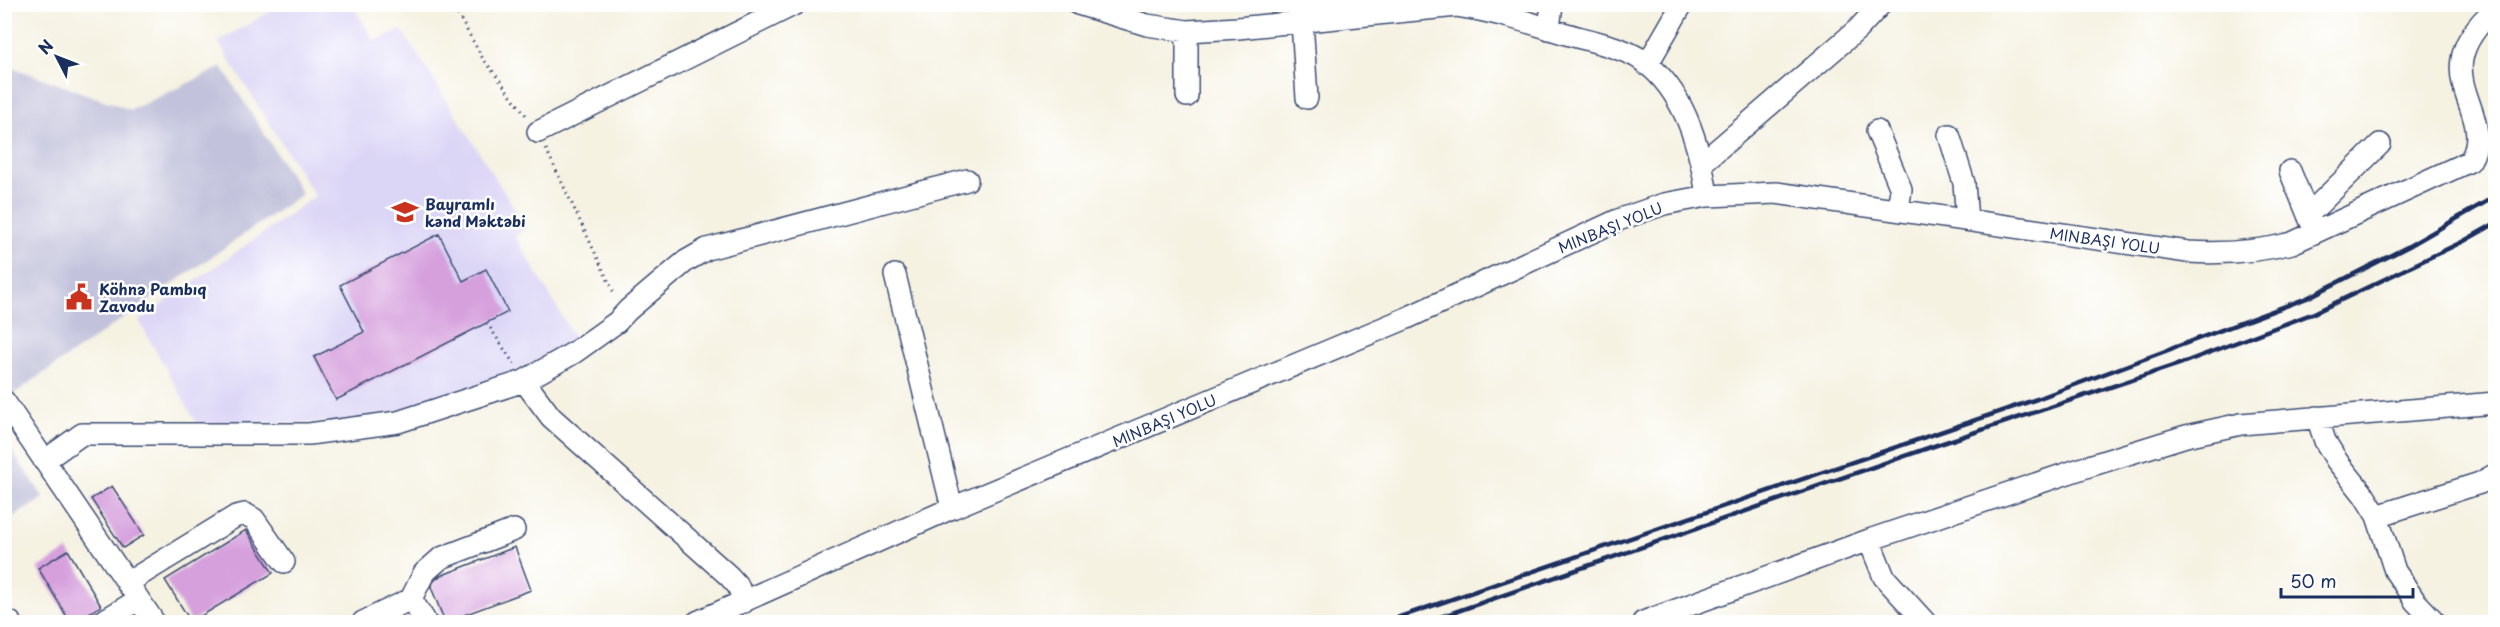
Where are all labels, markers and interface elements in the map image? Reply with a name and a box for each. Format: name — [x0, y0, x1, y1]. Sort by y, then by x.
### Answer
north arrow — [27, 27, 87, 87]
text: N — [32, 34, 58, 59]
place label: Bayramlı kənd Məktəbi — [425, 192, 526, 232]
street label: MINBAŞI YOLU — [1554, 196, 1666, 258]
school or university icon: Bayramlı kənd Məktəbi — [390, 197, 420, 227]
street label: MINBAŞI YOLU — [2048, 221, 2162, 259]
place label: Köhnə Pambıq Zavodu — [99, 277, 206, 317]
public building icon: Köhnə Pambıq Zavodu — [64, 282, 94, 312]
street label: MINBAŞI YOLU — [1108, 388, 1220, 452]
scale bar — [2281, 561, 2413, 599]
text: 50 m — [2290, 567, 2337, 594]

